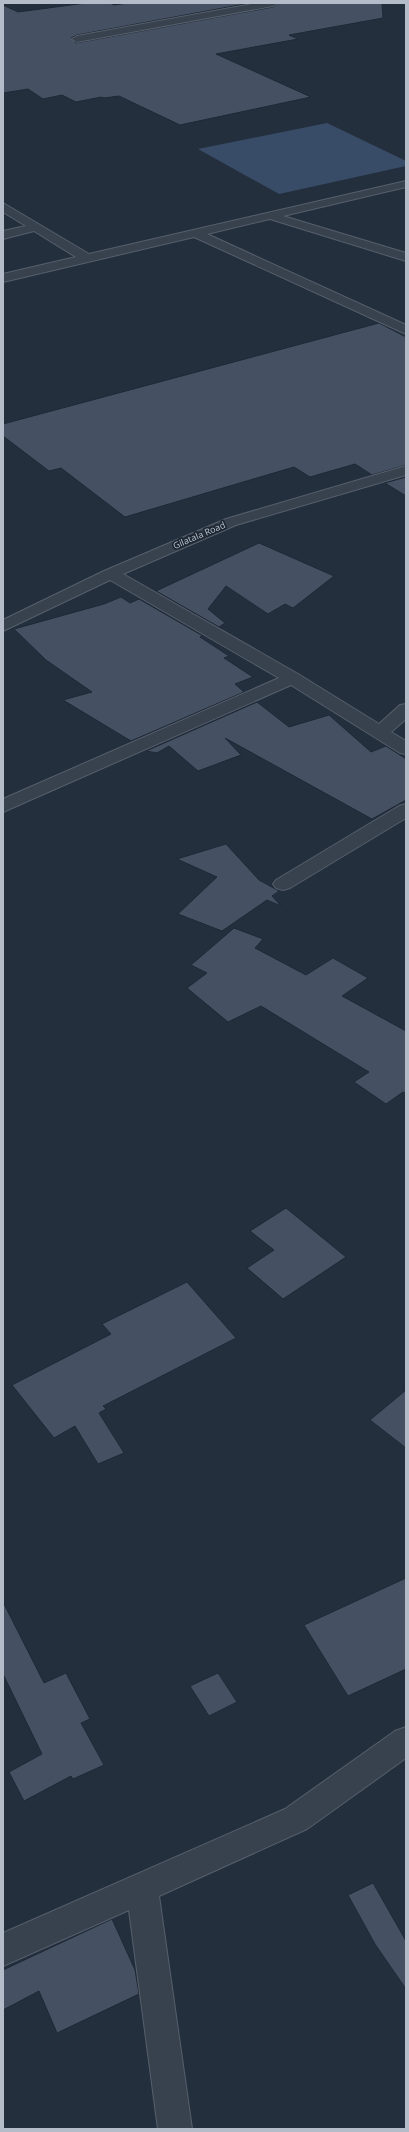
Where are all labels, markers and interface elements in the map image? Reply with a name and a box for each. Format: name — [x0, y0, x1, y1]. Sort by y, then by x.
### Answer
street label: Gilatala Road — [171, 518, 227, 552]

